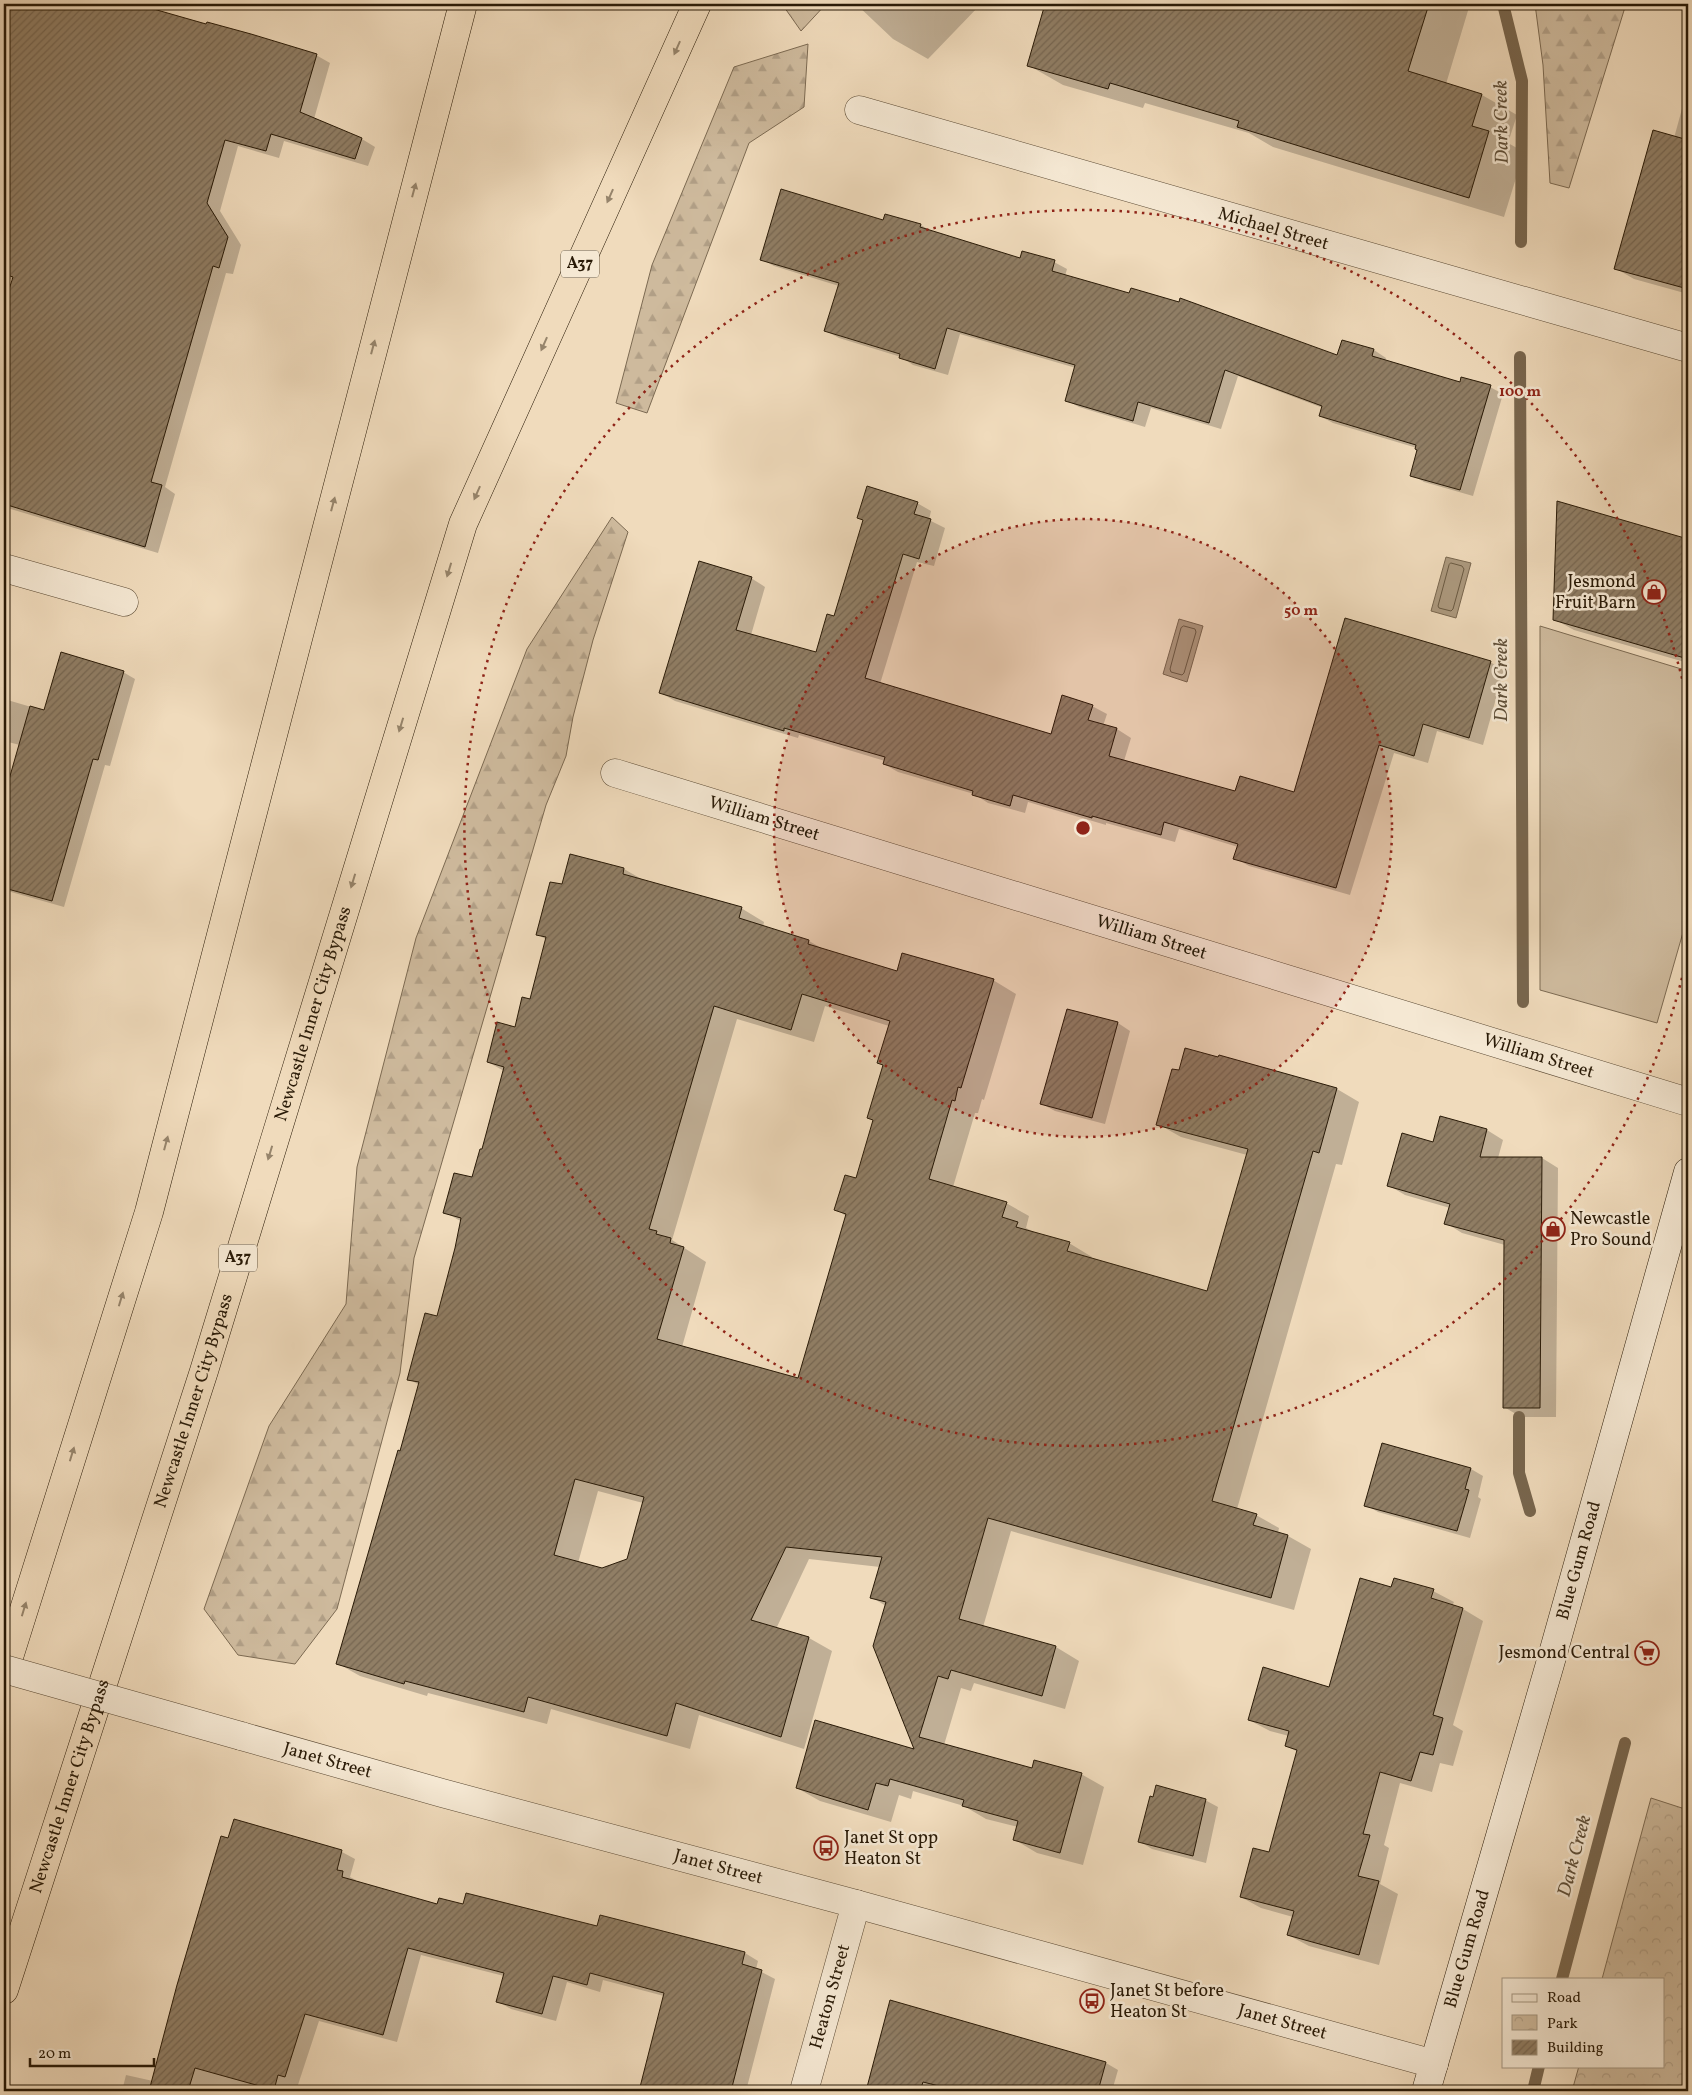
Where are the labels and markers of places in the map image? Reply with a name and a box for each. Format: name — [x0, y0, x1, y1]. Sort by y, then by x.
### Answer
place label: Jesmond Fruit Barn — [1555, 570, 1636, 616]
shop icon: Jesmond Fruit Barn — [1641, 579, 1667, 605]
centre of rings — [1074, 819, 1092, 837]
place label: Newcastle Pro Sound — [1570, 1207, 1652, 1253]
shop icon: Newcastle Pro Sound — [1540, 1216, 1566, 1242]
supermarket icon: Jesmond Central — [1634, 1640, 1660, 1666]
place label: Jesmond Central — [1499, 1641, 1630, 1666]
place label: Janet St opp Heaton St — [844, 1826, 938, 1872]
bus stop icon: Janet St opp Heaton St — [813, 1835, 839, 1861]
place label: Janet St before Heaton St — [1110, 1979, 1224, 2025]
bus stop icon: Janet St before Heaton St — [1079, 1988, 1105, 2014]

